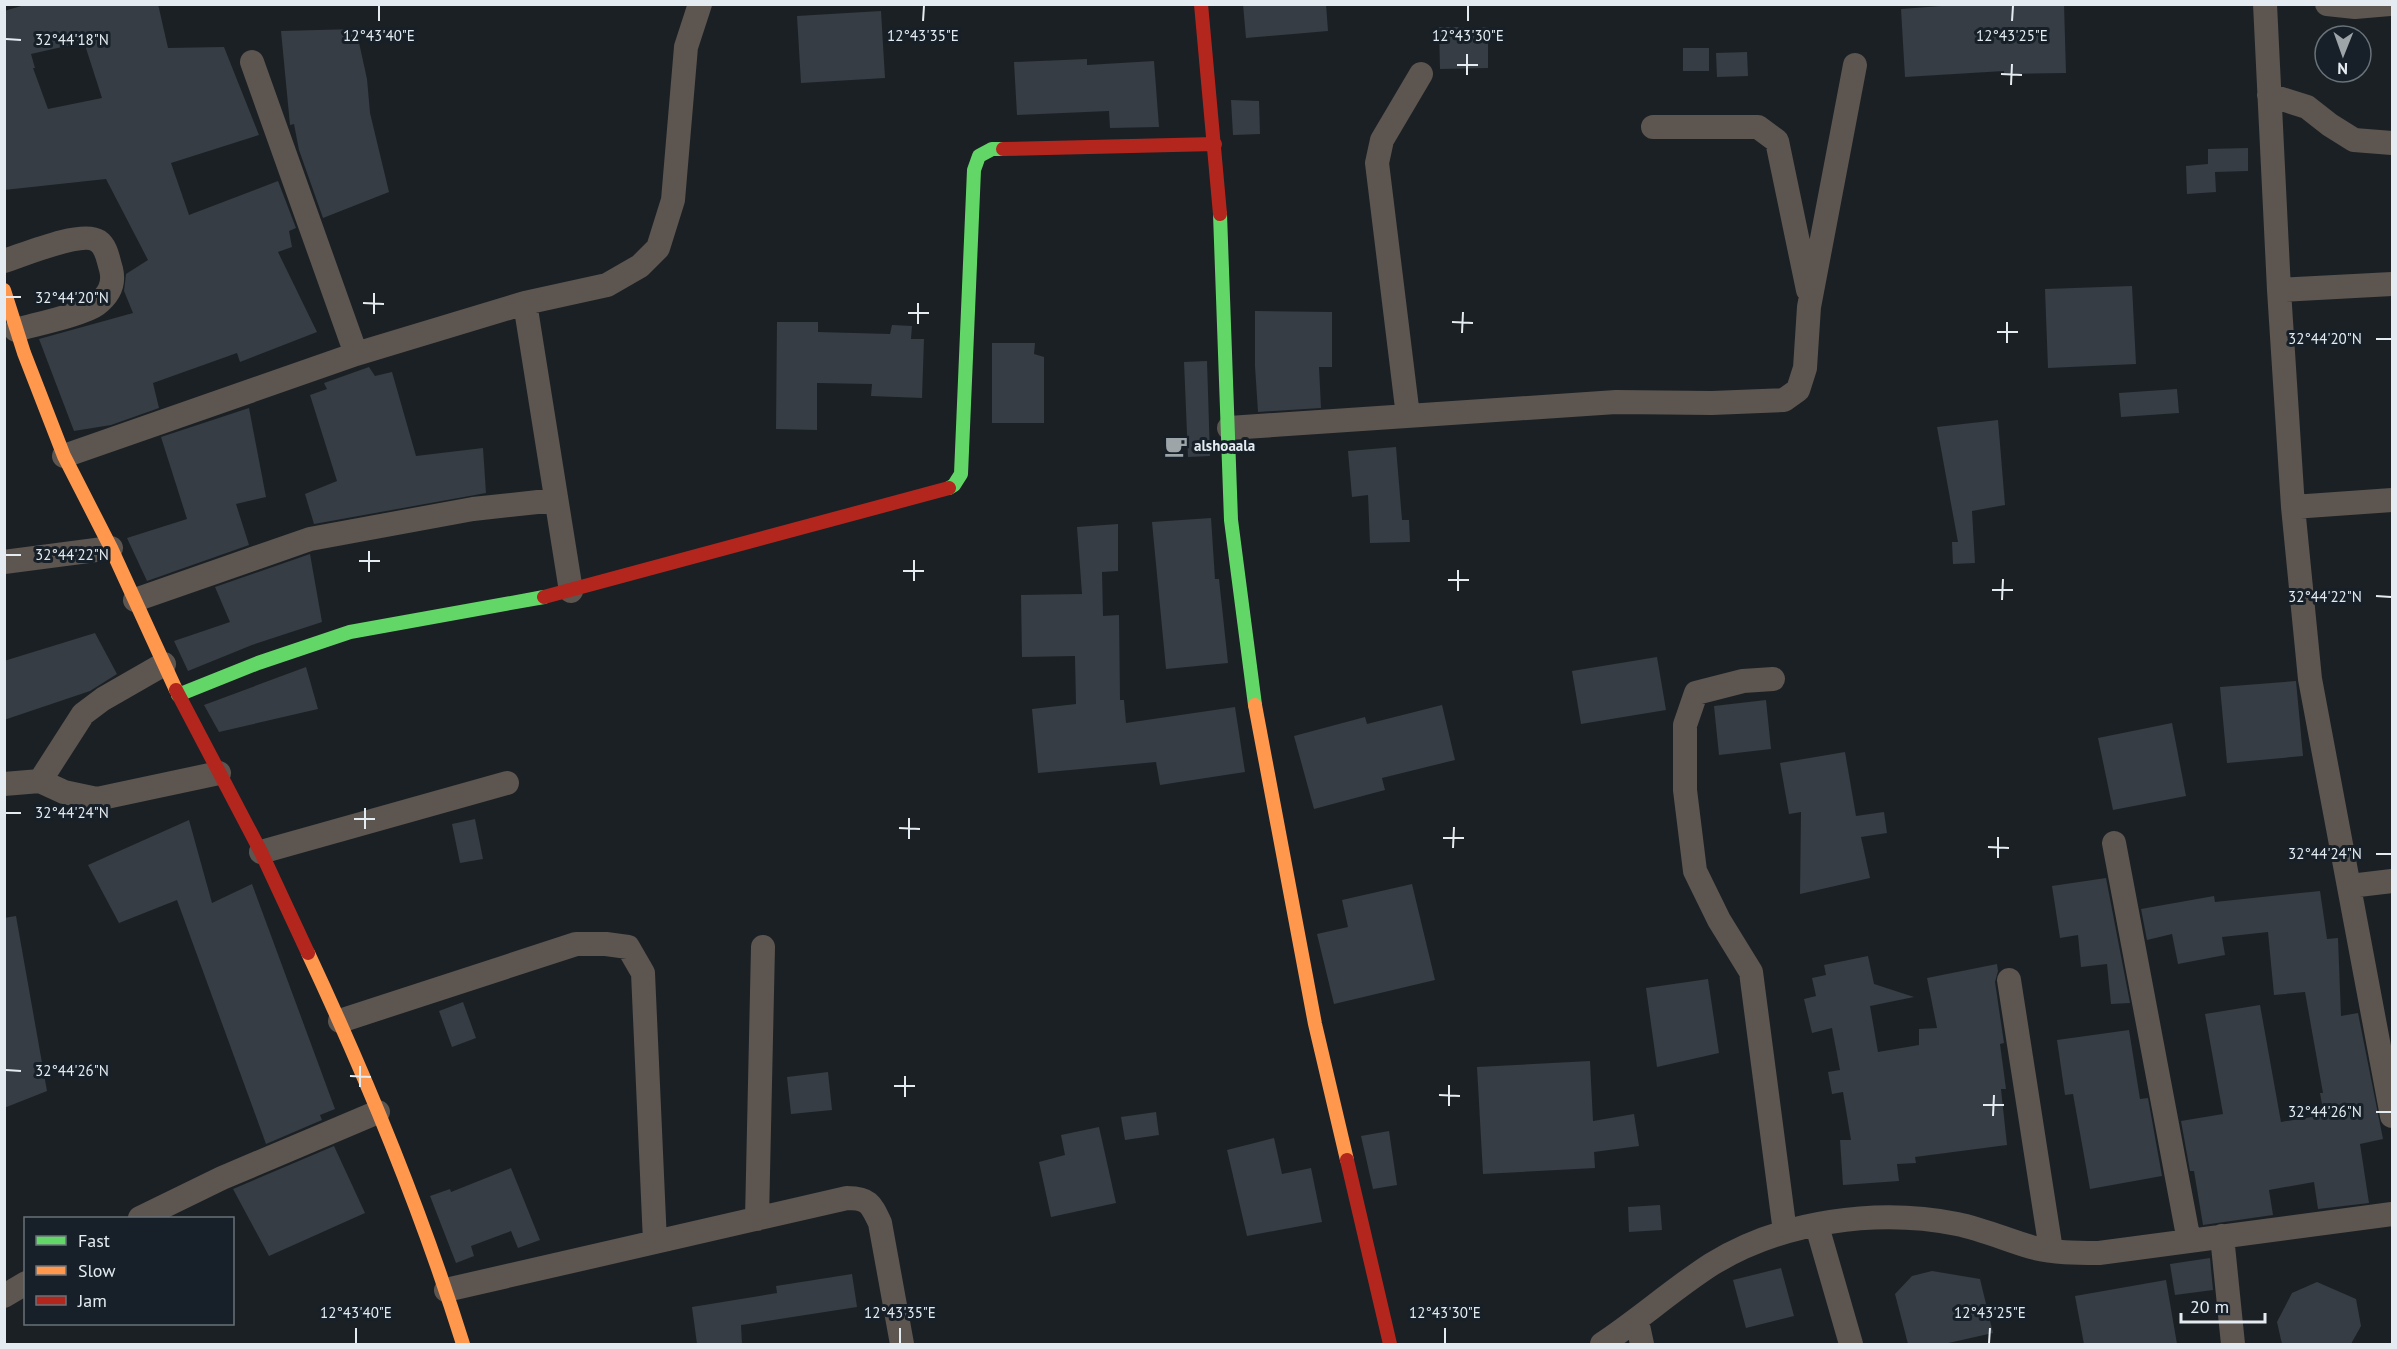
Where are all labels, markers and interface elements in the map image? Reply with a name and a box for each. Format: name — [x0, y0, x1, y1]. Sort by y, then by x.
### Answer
north arrow — [2313, 24, 2373, 84]
text: 12°43'40"E — [343, 26, 415, 45]
text: 12°43'35"E — [887, 26, 959, 45]
text: 12°43'30"E — [1432, 26, 1504, 45]
text: 12°43'25"E — [1976, 26, 2048, 45]
text: 32°44'18"N — [35, 30, 109, 49]
text: N — [2337, 59, 2348, 79]
text: 32°44'20"N — [35, 288, 109, 307]
text: 32°44'20"N — [2288, 329, 2362, 348]
cafe icon: alshoaala — [1163, 433, 1189, 459]
place label: alshoaala — [1194, 436, 1255, 455]
text: 32°44'22"N — [35, 545, 109, 564]
text: 32°44'22"N — [2288, 587, 2362, 606]
text: 32°44'24"N — [35, 803, 109, 822]
text: 32°44'24"N — [2288, 844, 2362, 863]
text: 32°44'26"N — [35, 1061, 109, 1080]
text: 32°44'26"N — [2288, 1102, 2362, 1121]
legend — [24, 1217, 234, 1325]
text: Fast — [78, 1229, 110, 1252]
text: Slow — [78, 1259, 116, 1282]
scale bar — [2181, 1286, 2265, 1324]
text: Jam — [77, 1289, 107, 1312]
text: 20 m — [2190, 1295, 2229, 1318]
text: 12°43'40"E — [320, 1303, 392, 1322]
text: 12°43'35"E — [864, 1303, 936, 1322]
text: 12°43'30"E — [1409, 1303, 1481, 1322]
text: 12°43'25"E — [1954, 1303, 2026, 1322]

